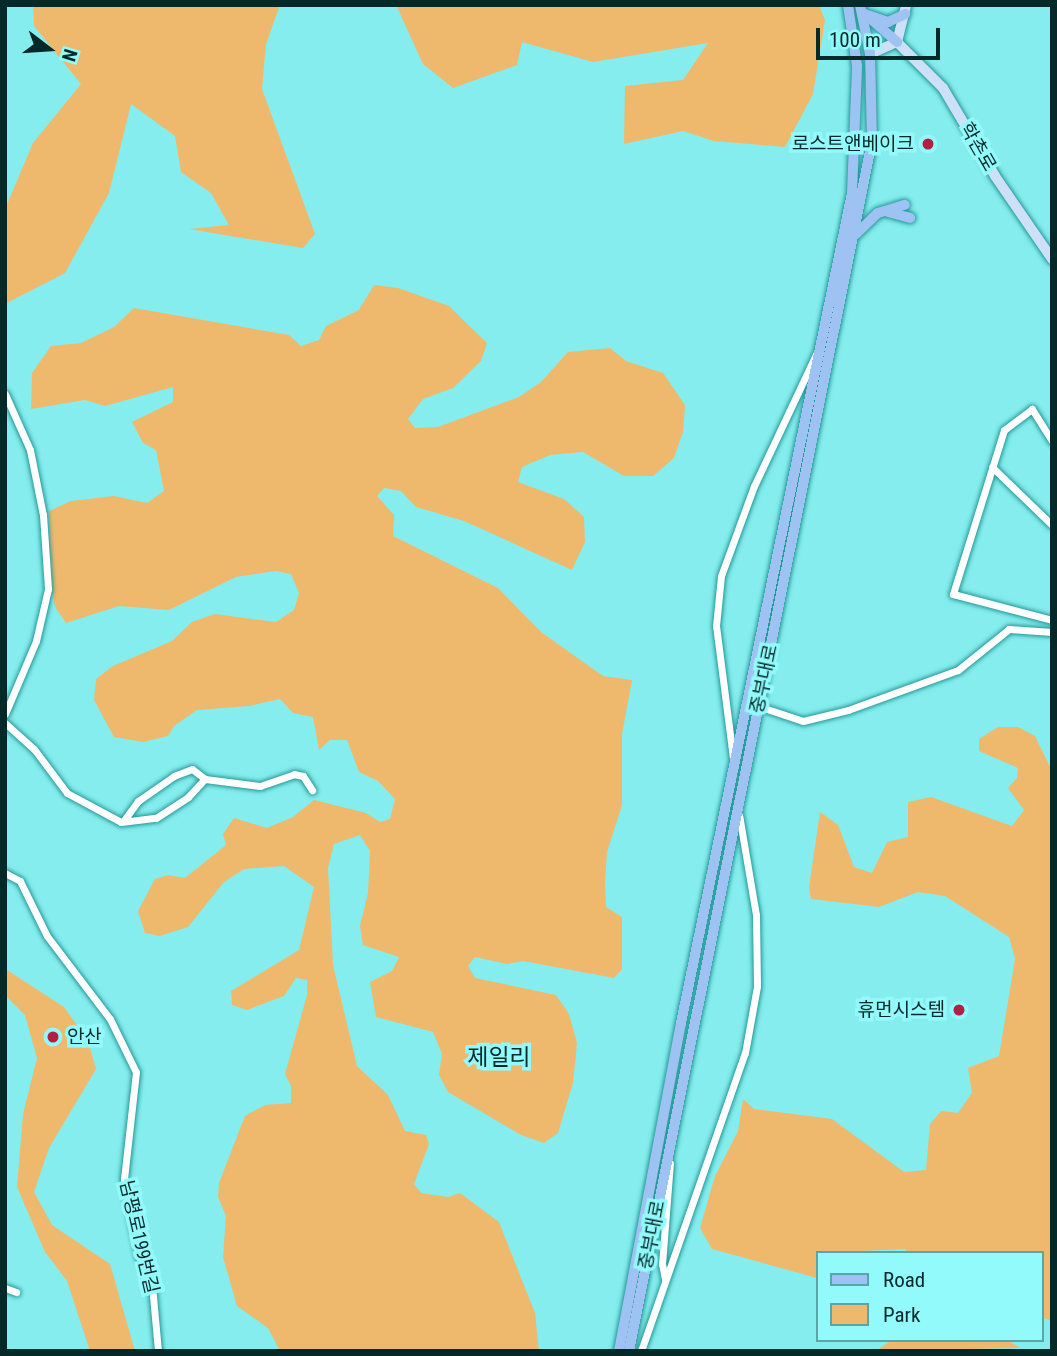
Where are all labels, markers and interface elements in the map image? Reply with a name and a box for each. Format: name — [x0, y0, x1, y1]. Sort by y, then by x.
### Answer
north arrow — [14, 14, 84, 84]
scale bar — [819, 14, 943, 58]
text: 100 m — [829, 28, 881, 52]
text: N — [57, 46, 82, 64]
street label: 학촌로 — [955, 119, 1001, 175]
place label: 로스트앤베이크 — [792, 133, 914, 155]
marker: 로스트앤베이크 — [920, 136, 936, 152]
street label: 중부대로 — [746, 642, 782, 716]
place label: 휴먼시스템 — [858, 999, 945, 1021]
marker: 휴먼시스템 — [951, 1002, 967, 1018]
place label: 안산 — [67, 1026, 102, 1048]
marker: 안산 — [45, 1029, 61, 1045]
district label: 제일리 — [467, 1044, 531, 1072]
street label: 남평로199번길 — [115, 1178, 163, 1296]
street label: 중부대로 — [634, 1199, 670, 1271]
legend — [816, 1251, 1043, 1342]
text: Road — [883, 1268, 925, 1292]
text: Park — [883, 1303, 920, 1327]

